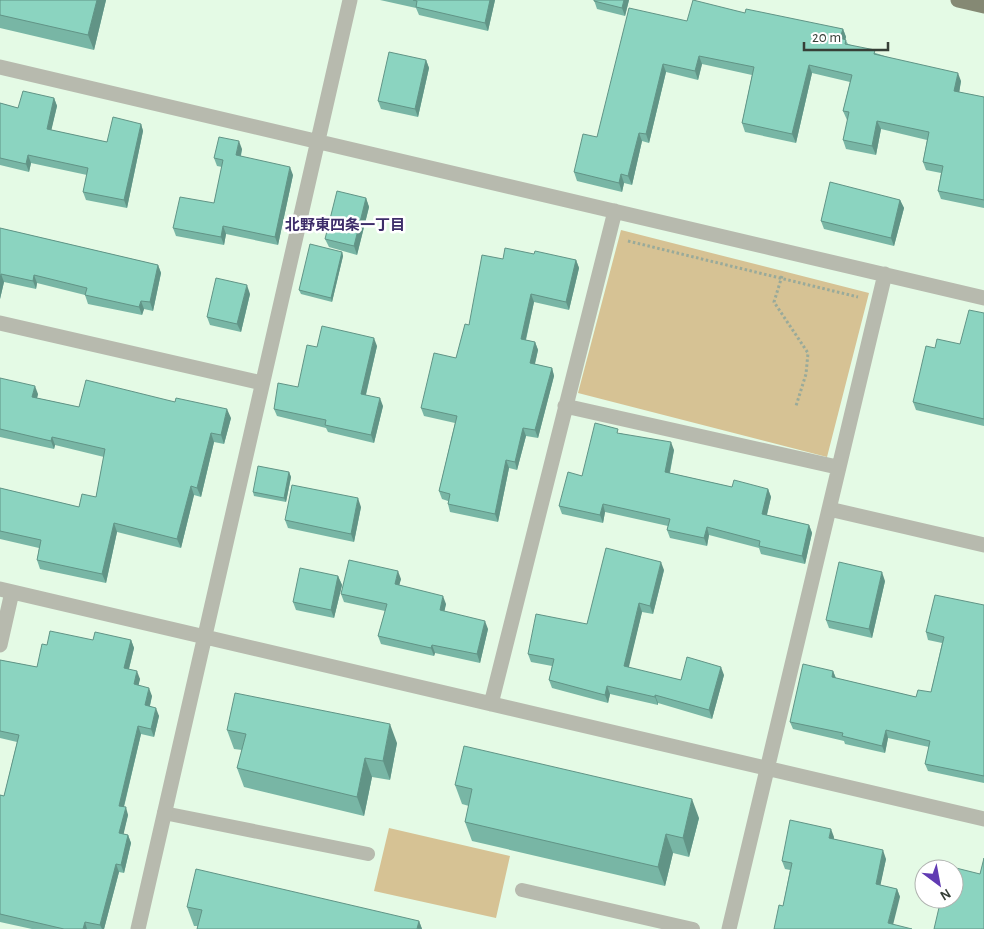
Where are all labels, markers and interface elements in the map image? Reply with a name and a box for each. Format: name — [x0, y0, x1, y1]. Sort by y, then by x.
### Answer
scale bar — [804, 20, 888, 52]
text: 20 m — [812, 30, 841, 45]
district label: 北野東四条一丁目 — [285, 217, 405, 233]
north arrow — [914, 859, 964, 909]
text: N — [938, 886, 953, 903]

